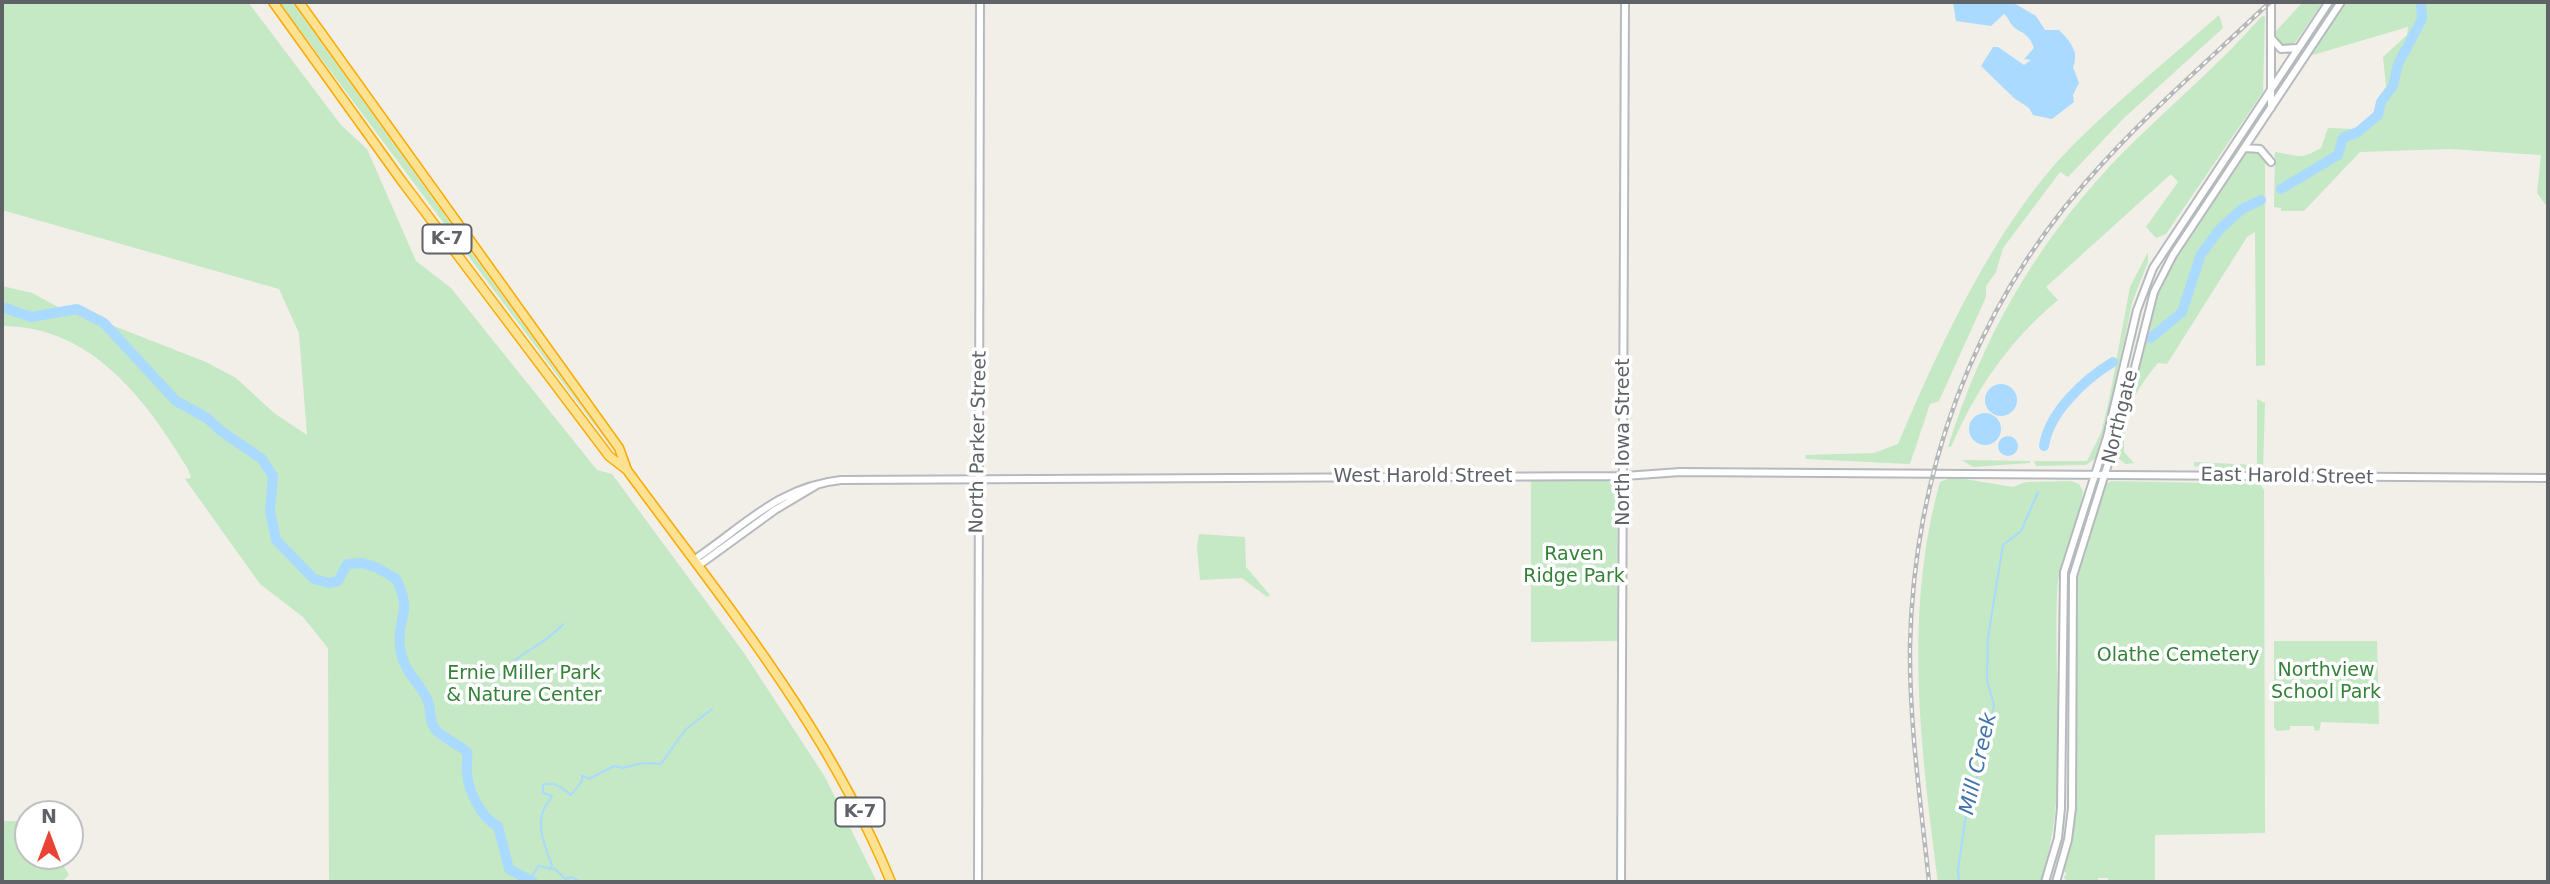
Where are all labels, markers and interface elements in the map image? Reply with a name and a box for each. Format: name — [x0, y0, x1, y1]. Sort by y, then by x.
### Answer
road number: K-7 — [422, 225, 472, 254]
street label: North Parker Street — [966, 350, 992, 534]
street label: North Iowa Street — [1613, 358, 1635, 526]
street label: Northgate — [2098, 368, 2144, 466]
street label: East Harold Street — [2200, 464, 2374, 490]
street label: West Harold Street — [1334, 466, 1512, 488]
park label: Raven Ridge Park — [1523, 544, 1625, 588]
park label: Olathe Cemetery — [2097, 645, 2259, 667]
park label: Northview School Park — [2271, 660, 2381, 704]
park label: Ernie Miller Park & Nature Center — [446, 663, 602, 707]
water label: Mill Creek — [1955, 711, 2003, 817]
road number: K-7 — [836, 798, 884, 826]
north arrow — [14, 800, 84, 870]
text: N — [41, 805, 57, 827]

